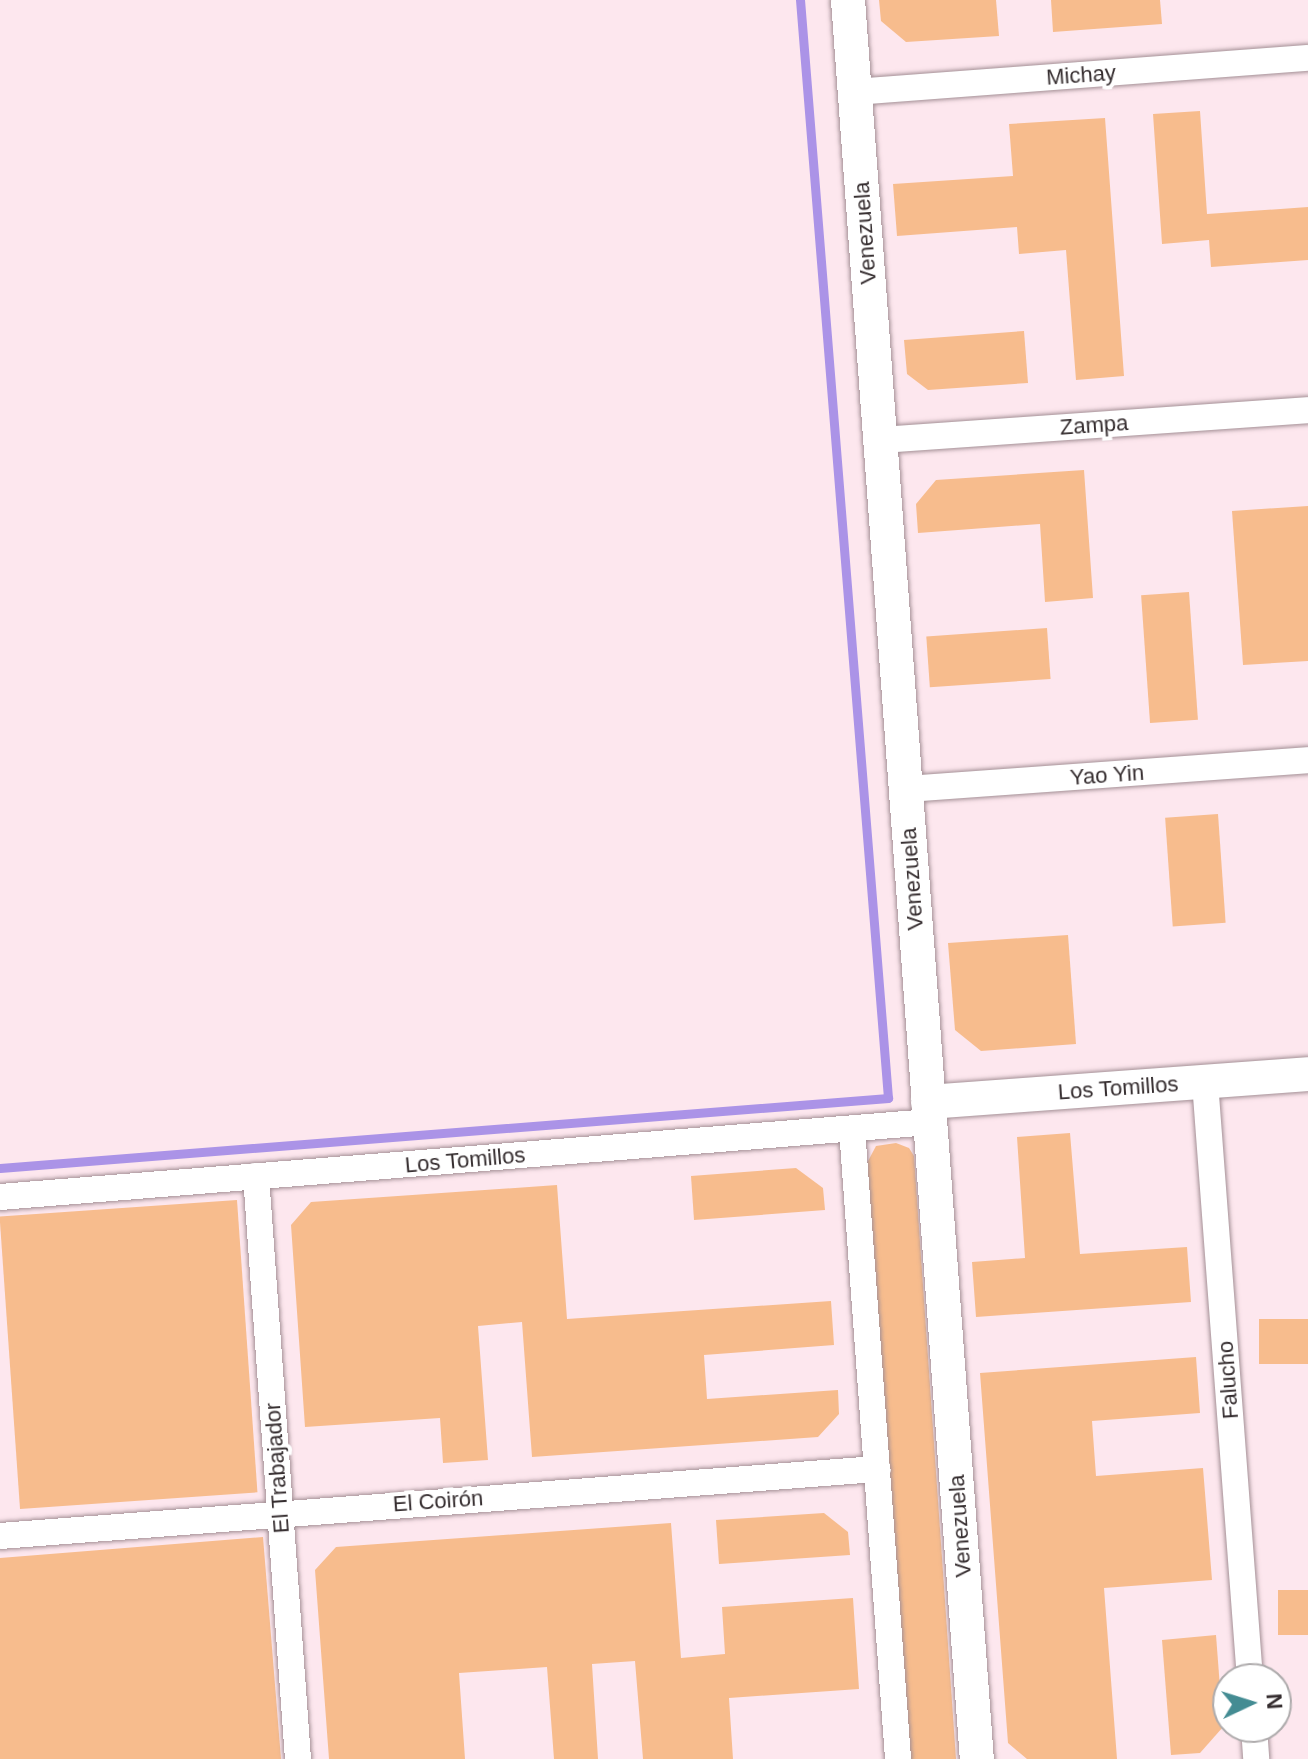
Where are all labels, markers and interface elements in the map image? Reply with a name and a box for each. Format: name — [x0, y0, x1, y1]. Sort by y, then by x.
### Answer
street label: Michay — [1045, 59, 1117, 91]
street label: Venezuela — [848, 181, 882, 285]
street label: Zampa — [1059, 409, 1129, 441]
street label: Yao Yin — [1069, 759, 1145, 791]
street label: Venezuela — [895, 827, 929, 931]
street label: Los Tomillos — [1057, 1071, 1179, 1105]
street label: Los Tomillos — [404, 1142, 526, 1178]
street label: Falucho — [1212, 1340, 1244, 1420]
street label: El Trabajador — [259, 1402, 295, 1534]
street label: Venezuela — [943, 1474, 977, 1578]
street label: El Coirón — [392, 1485, 484, 1517]
north arrow — [1212, 1663, 1292, 1743]
text: N — [1261, 1693, 1287, 1710]

